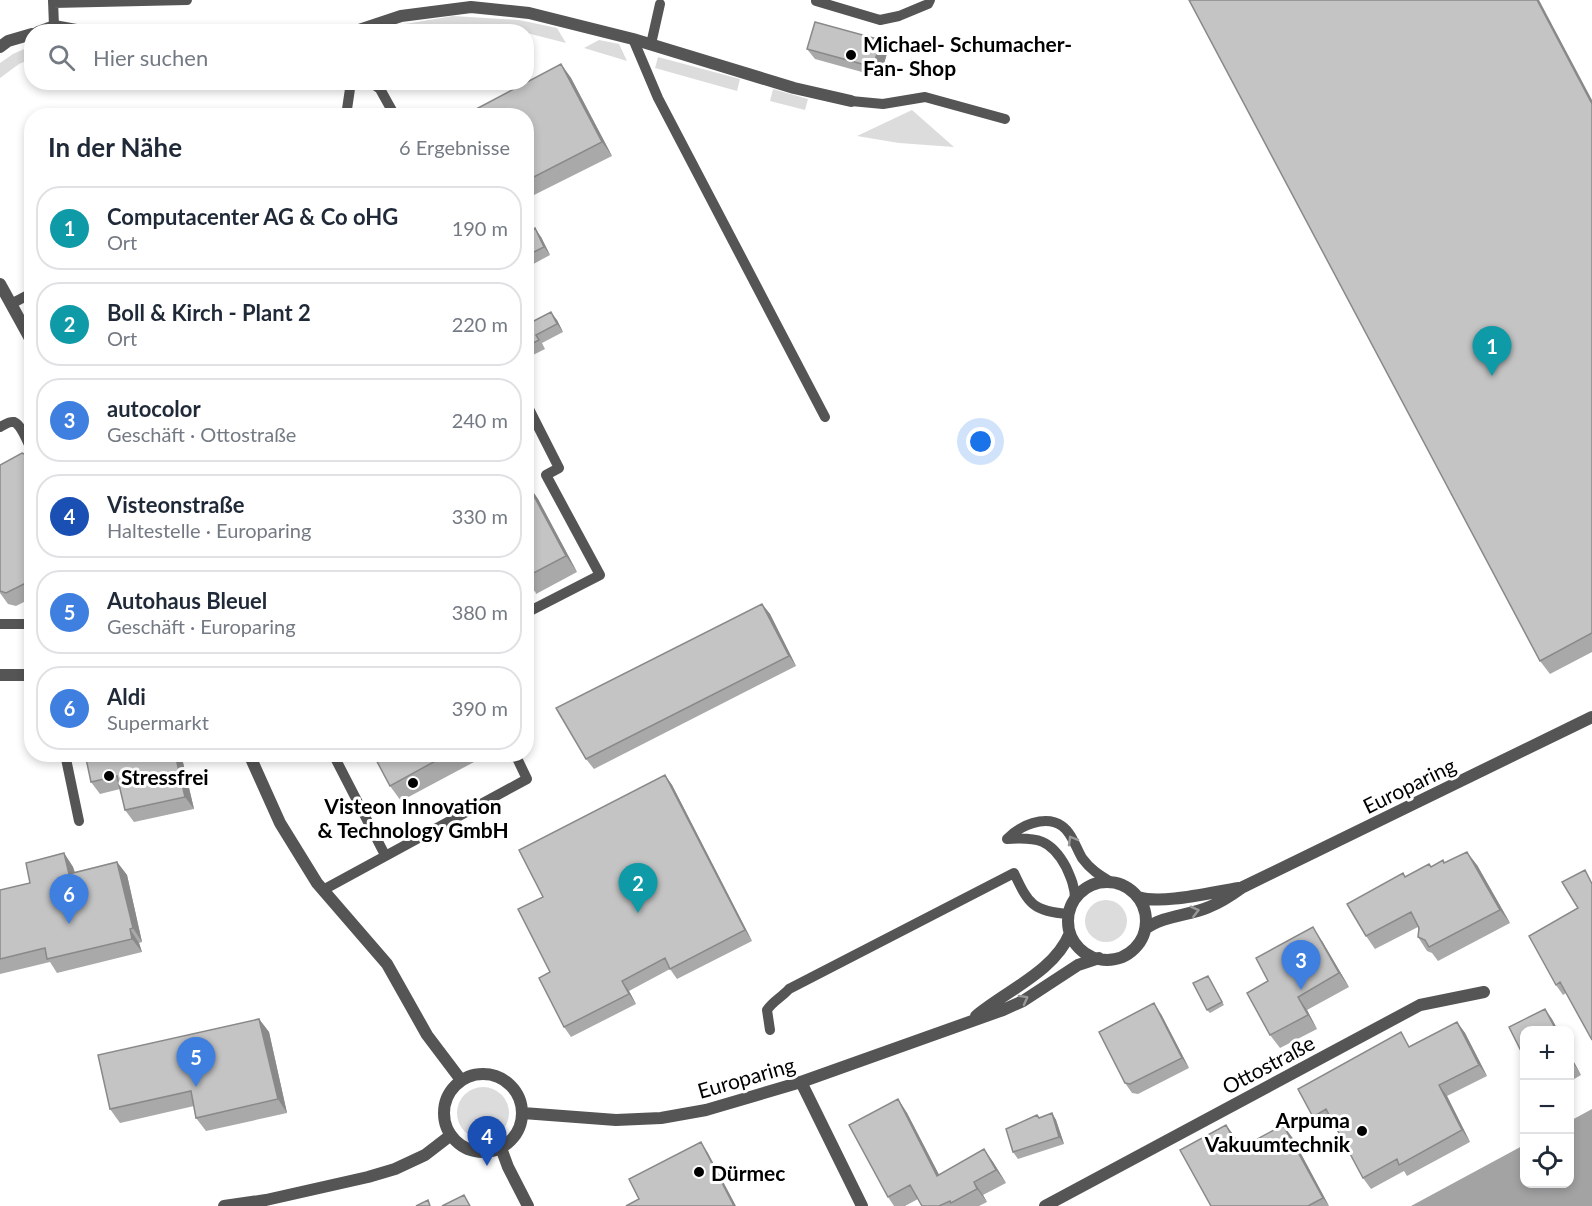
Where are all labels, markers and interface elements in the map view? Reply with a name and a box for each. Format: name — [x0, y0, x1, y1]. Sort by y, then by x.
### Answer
search box — [24, 24, 534, 90]
place label: Michael- Schumacher- Fan- Shop — [863, 31, 1072, 80]
icon: search — [45, 41, 78, 74]
text: Hier suchen — [93, 44, 208, 71]
marker: Michael- Schumacher- Fan- Shop — [844, 48, 858, 62]
text: In der Nähe — [48, 131, 182, 163]
text: 6 Ergebnisse — [399, 135, 510, 159]
text: Computacenter AG & Co oHG — [107, 203, 398, 230]
text: 1 — [64, 216, 75, 240]
text: 190 m — [452, 216, 508, 240]
text: Ort — [107, 230, 137, 254]
text: Boll & Kirch - Plant 2 — [107, 299, 311, 326]
text: 2 — [64, 312, 75, 336]
text: 220 m — [452, 312, 508, 336]
text: Ort — [107, 326, 137, 350]
pin: 1 — [1472, 326, 1512, 376]
text: autocolor — [107, 395, 201, 422]
text: 3 — [64, 408, 75, 432]
text: 240 m — [452, 408, 508, 432]
text: Geschäft · Ottostraße — [107, 422, 296, 446]
your location — [966, 427, 995, 456]
text: Visteonstraße — [107, 491, 245, 518]
text: 4 — [64, 504, 75, 528]
text: 330 m — [452, 504, 508, 528]
text: Haltestelle · Europaring — [107, 518, 311, 542]
text: Autohaus Bleuel — [107, 587, 267, 614]
text: 5 — [64, 600, 75, 624]
text: 380 m — [452, 600, 508, 624]
text: Geschäft · Europaring — [107, 614, 296, 638]
text: Aldi — [107, 683, 146, 710]
text: 6 — [64, 696, 75, 720]
text: 390 m — [452, 696, 508, 720]
text: Supermarkt — [107, 710, 209, 734]
street label: Europaring — [1359, 752, 1459, 818]
place label: Stressfrei — [121, 764, 209, 789]
marker: Stressfrei — [102, 769, 116, 783]
marker: Visteon Innovation & Technology GmbH — [406, 776, 420, 790]
place label: Visteon Innovation & Technology GmbH — [317, 793, 509, 842]
one-way arrow — [1068, 836, 1079, 846]
pin: 2 — [618, 864, 658, 913]
pin: 6 — [50, 874, 88, 924]
one-way arrow — [1190, 906, 1200, 919]
pin: 3 — [1282, 940, 1320, 990]
one-way arrow — [1018, 995, 1028, 1006]
map controls — [1520, 1026, 1574, 1188]
button: + — [1520, 1026, 1574, 1080]
street label: Ottostraße — [1218, 1029, 1318, 1099]
pin: 5 — [176, 1038, 216, 1087]
street label: Europaring — [694, 1051, 798, 1103]
button: − — [1520, 1080, 1574, 1134]
place label: Arpuma Vakuumtechnik — [1204, 1107, 1351, 1156]
pin: 4 — [468, 1116, 506, 1166]
marker: Arpuma Vakuumtechnik — [1355, 1124, 1369, 1138]
button: locate — [1520, 1134, 1574, 1188]
place label: Dürmec — [711, 1160, 785, 1185]
marker: Dürmec — [692, 1165, 706, 1179]

